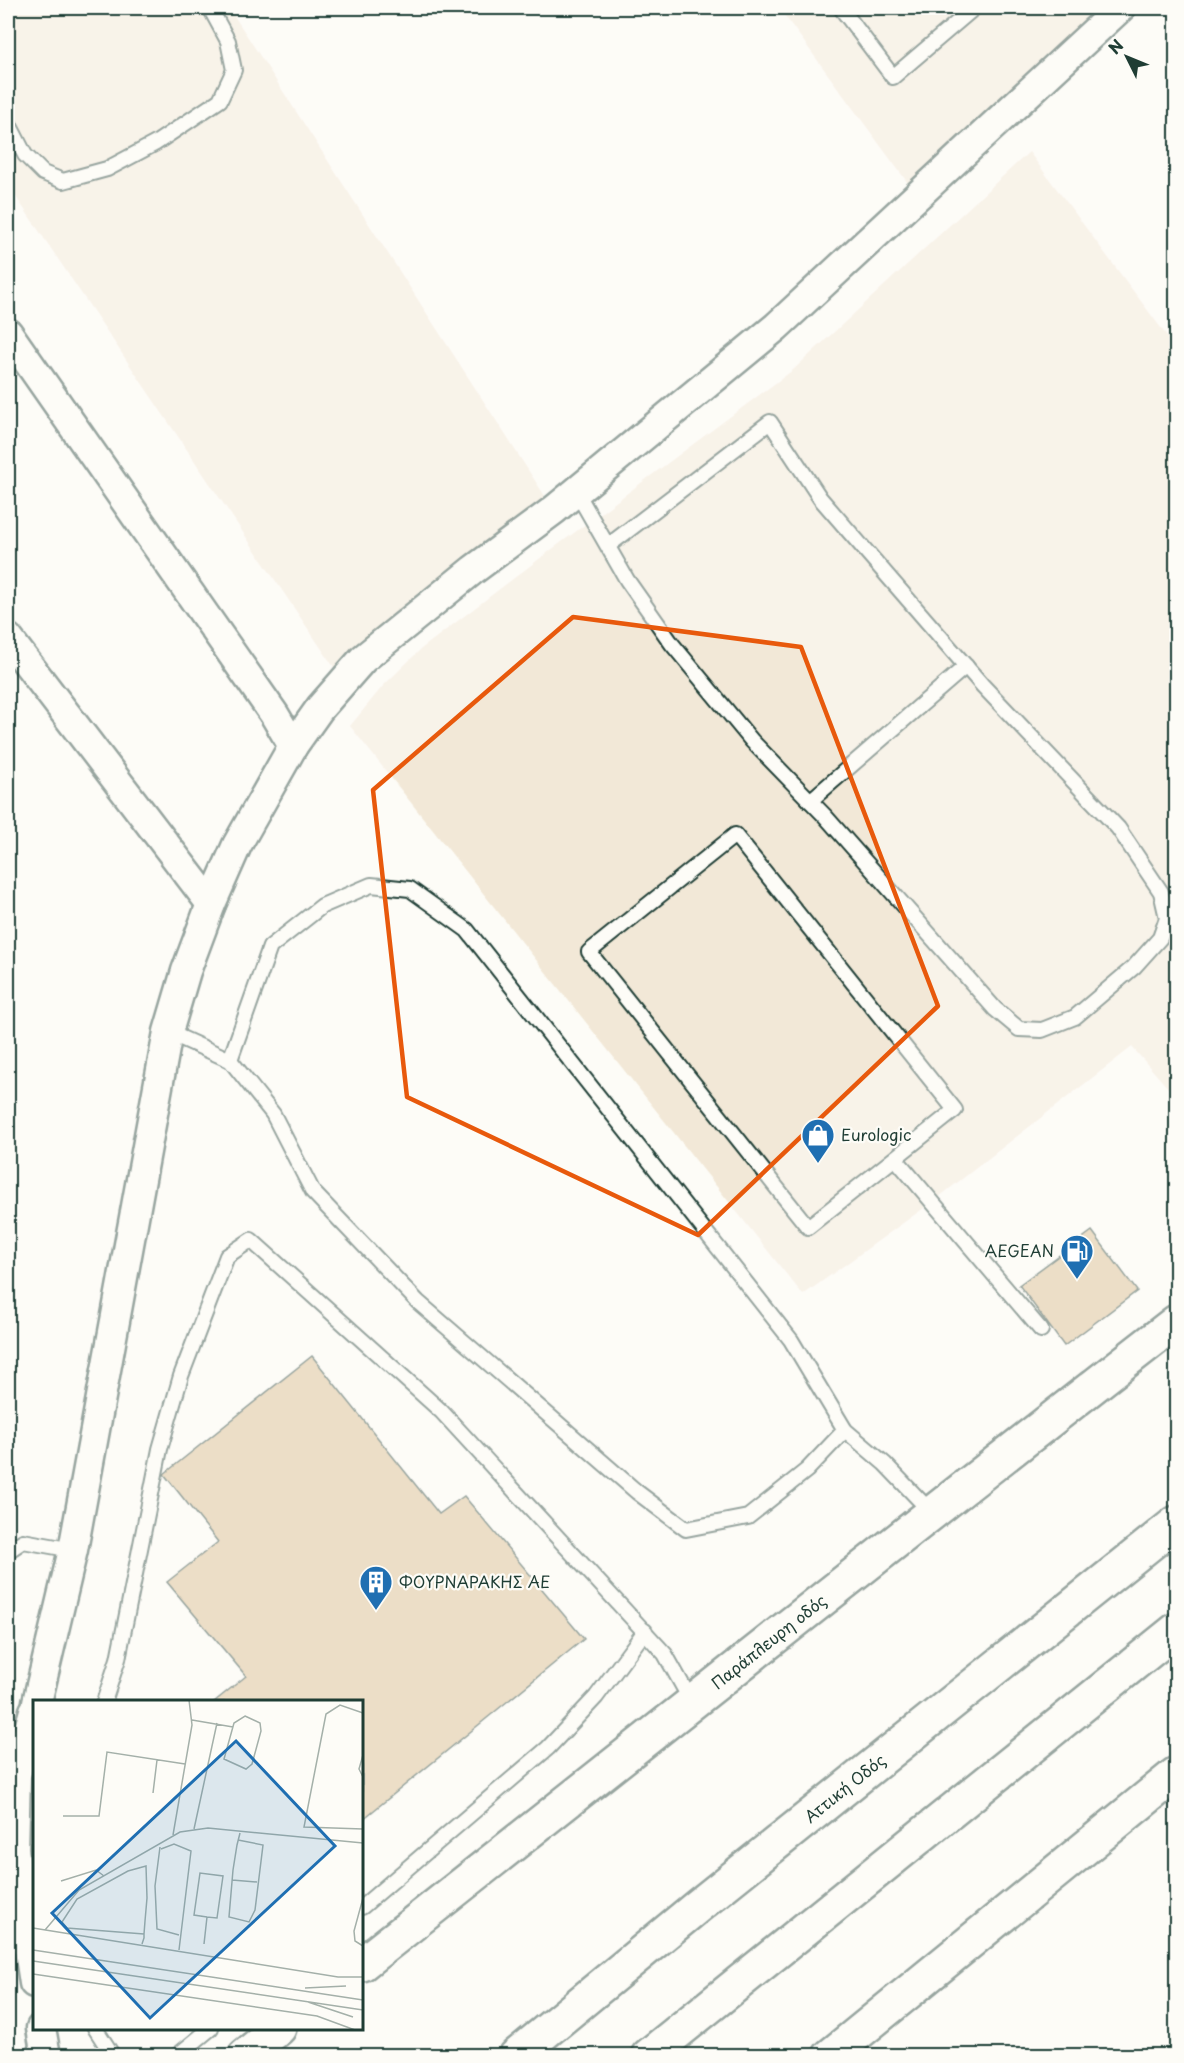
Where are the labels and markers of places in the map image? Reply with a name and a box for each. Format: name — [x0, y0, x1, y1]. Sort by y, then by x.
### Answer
shop icon: Eurologic — [800, 1117, 836, 1164]
place label: Eurologic — [841, 1122, 911, 1146]
fuel station icon: AEGEAN — [1059, 1233, 1095, 1280]
place label: AEGEAN — [985, 1238, 1054, 1262]
building icon: ΦΟΥΡΝΑΡΑΚΗΣ ΑΕ — [358, 1564, 394, 1611]
place label: ΦΟΥΡΝΑΡΑΚΗΣ ΑΕ — [399, 1569, 550, 1593]

